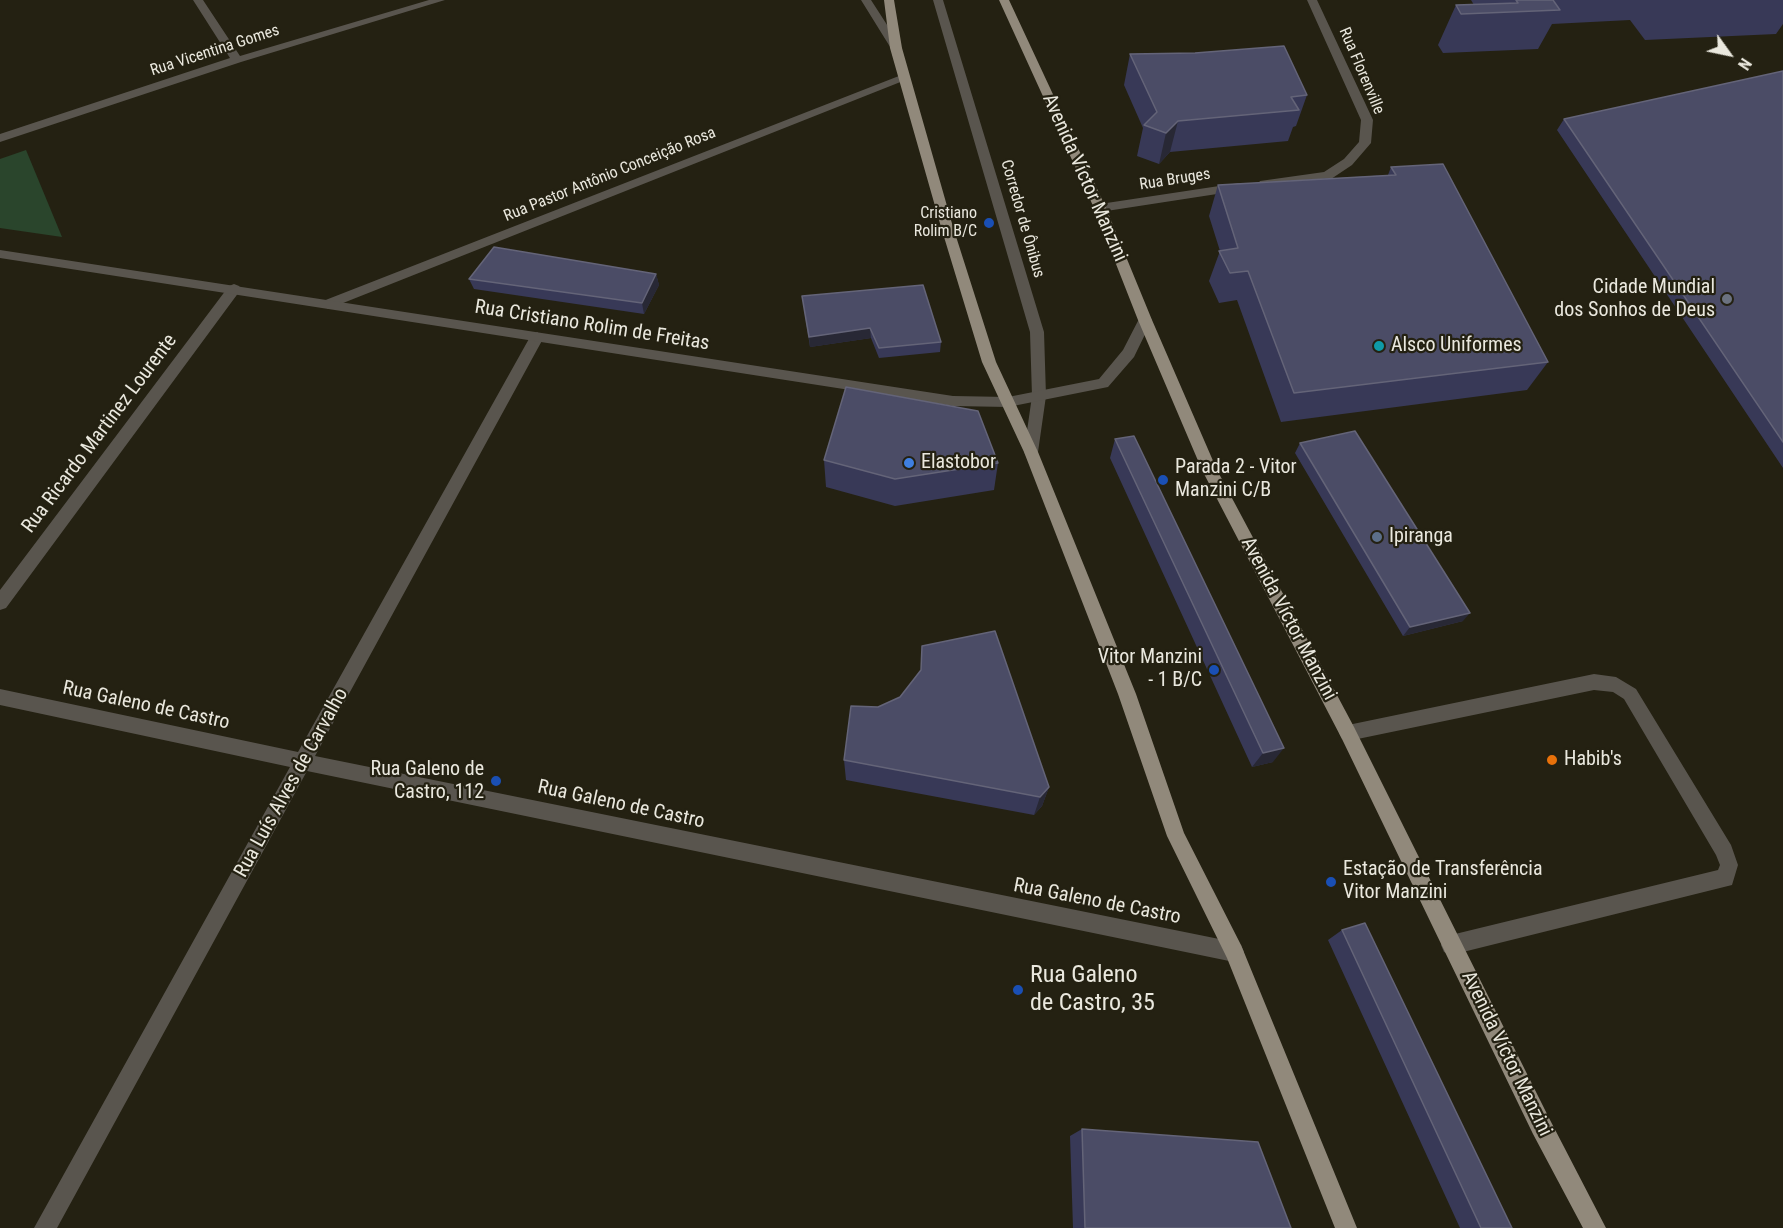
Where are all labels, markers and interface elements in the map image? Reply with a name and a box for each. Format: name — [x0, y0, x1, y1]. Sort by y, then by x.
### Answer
street label: Rua Vicentina Gomes — [148, 21, 282, 81]
north arrow — [1699, 24, 1759, 84]
street label: Rua Florenville — [1334, 25, 1388, 117]
text: N — [1734, 55, 1755, 73]
street label: Avenida Víctor Manzini — [1036, 91, 1132, 265]
street label: Rua Pastor Antônio Conceição Rosa — [501, 124, 719, 226]
street label: Corredor de Ônibus — [996, 158, 1048, 280]
street label: Rua Bruges — [1138, 165, 1212, 195]
place label: Cristiano Rolim B/C — [914, 204, 977, 242]
marker: Cristiano Rolim B/C — [982, 216, 996, 230]
place label: Cidade Mundial dos Sonhos de Deus — [1554, 276, 1715, 323]
marker: Cidade Mundial dos Sonhos de Deus — [1720, 292, 1734, 306]
street label: Rua Cristiano Rolim de Freitas — [473, 296, 711, 356]
street label: Rua Ricardo Martinez Lourente — [17, 330, 183, 538]
place label: Alsco Uniformes — [1391, 334, 1522, 358]
marker: Alsco Uniformes — [1372, 339, 1386, 353]
place label: Elastobor — [921, 451, 996, 475]
marker: Elastobor — [902, 456, 916, 470]
place label: Parada 2 - Vitor Manzini C/B — [1175, 456, 1297, 503]
marker: Parada 2 - Vitor Manzini C/B — [1156, 473, 1170, 487]
place label: Ipiranga — [1389, 525, 1453, 549]
marker: Ipiranga — [1370, 530, 1384, 544]
street label: Avenida Víctor Manzini — [1235, 534, 1341, 704]
place label: Vitor Manzini - 1 B/C — [1098, 646, 1202, 693]
marker: Vitor Manzini - 1 B/C — [1207, 663, 1221, 677]
street label: Rua Galeno de Castro — [60, 677, 232, 735]
street label: Rua Luís Alves de Carvalho — [230, 684, 354, 882]
place label: Habib's — [1564, 748, 1622, 772]
marker: Habib's — [1545, 753, 1559, 767]
place label: Rua Galeno de Castro, 112 — [371, 758, 484, 805]
marker: Rua Galeno de Castro, 112 — [489, 774, 503, 788]
street label: Rua Galeno de Castro — [535, 776, 707, 834]
place label: Estação de Transferência Vitor Manzini — [1343, 858, 1543, 905]
street label: Rua Galeno de Castro — [1011, 874, 1183, 930]
marker: Estação de Transferência Vitor Manzini — [1324, 875, 1338, 889]
place label: Rua Galeno de Castro, 35 — [1030, 962, 1155, 1018]
street label: Avenida Víctor Manzini — [1456, 967, 1556, 1141]
marker: Rua Galeno de Castro, 35 — [1011, 983, 1025, 997]

